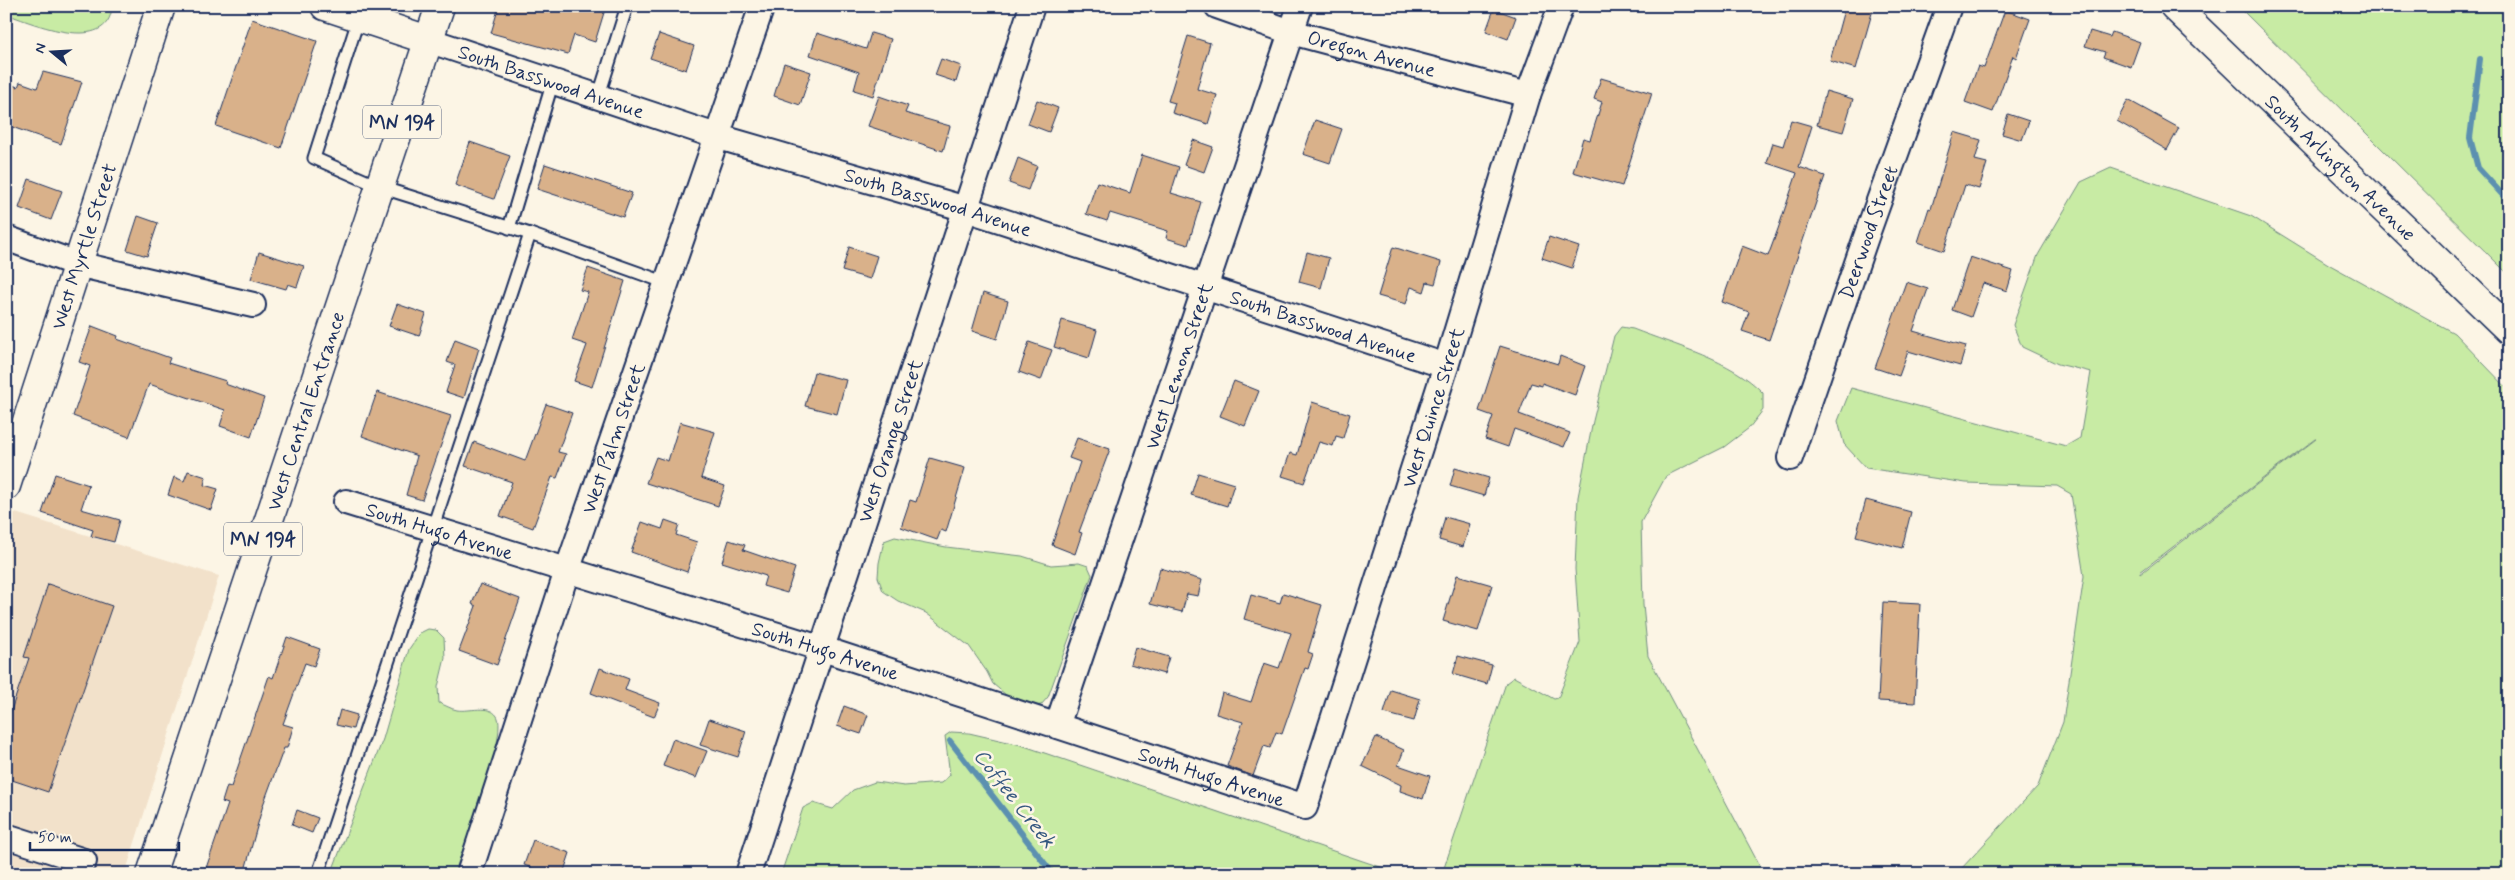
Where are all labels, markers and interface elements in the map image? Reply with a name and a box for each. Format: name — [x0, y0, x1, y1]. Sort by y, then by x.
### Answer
street label: Oregon Avenue — [1304, 25, 1439, 85]
north arrow — [28, 28, 78, 78]
street label: South Basswood Avenue — [454, 39, 648, 126]
text: N — [31, 41, 51, 56]
street label: South Arlington Avenue — [2258, 89, 2421, 248]
road number: MN 194 — [363, 105, 441, 138]
street label: West Myrtle Street — [45, 160, 124, 333]
street label: South Basswood Avenue — [840, 162, 1035, 245]
street label: Deerwood Street — [1834, 162, 1906, 303]
street label: West Lemon Street — [1139, 279, 1221, 453]
street label: South Basswood Avenue — [1226, 284, 1420, 370]
street label: West Central Entrance — [261, 308, 352, 514]
street label: West Quince Street — [1396, 324, 1472, 491]
street label: West Orange Street — [852, 356, 931, 526]
street label: West Palm Street — [576, 360, 653, 517]
street label: South Hugo Avenue — [362, 497, 516, 568]
road number: MN 194 — [224, 522, 302, 556]
street label: South Hugo Avenue — [748, 616, 902, 688]
street label: South Hugo Avenue — [1134, 741, 1288, 814]
water label: Coffee Creek — [967, 743, 1062, 854]
scale bar — [30, 820, 179, 852]
text: 50 m — [38, 828, 72, 848]

